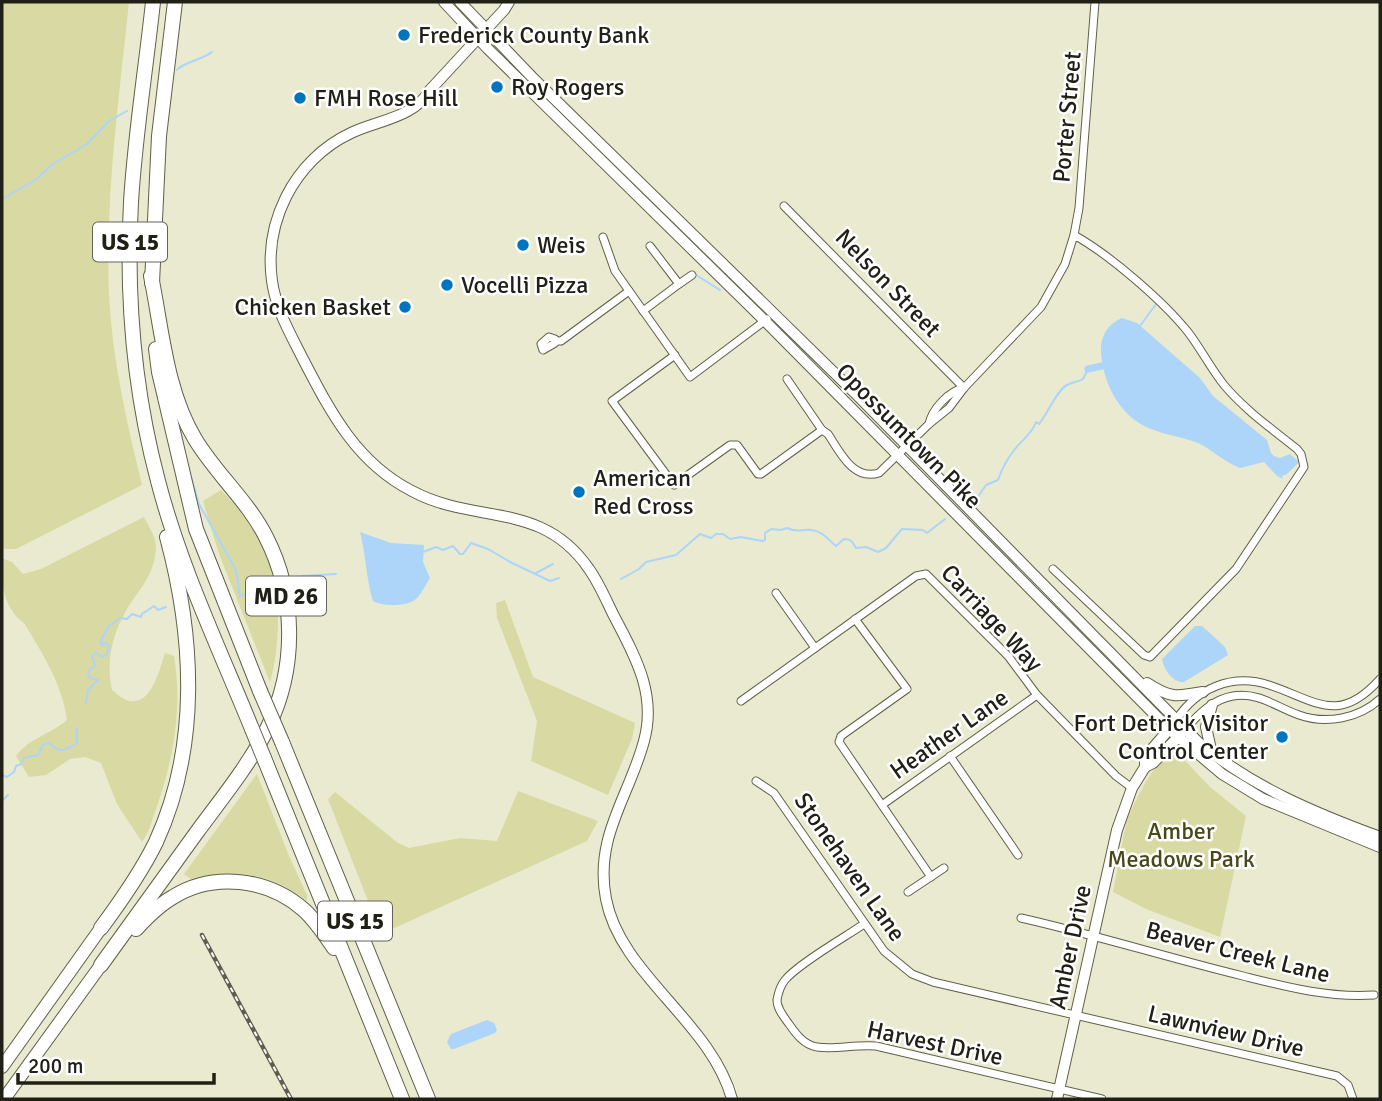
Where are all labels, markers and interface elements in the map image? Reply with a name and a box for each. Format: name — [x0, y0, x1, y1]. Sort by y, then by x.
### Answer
place label: Frederick County Bank — [418, 20, 649, 50]
marker: Frederick County Bank — [396, 27, 412, 43]
street label: Porter Street — [1046, 50, 1088, 184]
place label: Roy Rogers — [511, 72, 624, 102]
marker: Roy Rogers — [489, 79, 505, 95]
place label: FMH Rose Hill — [314, 83, 458, 113]
marker: FMH Rose Hill — [292, 90, 308, 106]
road number: US 15 — [93, 222, 167, 262]
street label: Nelson Street — [829, 222, 947, 344]
place label: Weis — [537, 230, 585, 260]
marker: Weis — [515, 237, 531, 253]
place label: Vocelli Pizza — [461, 270, 588, 300]
marker: Vocelli Pizza — [439, 277, 455, 293]
place label: Chicken Basket — [235, 292, 391, 322]
marker: Chicken Basket — [397, 299, 413, 315]
street label: Opossumtown Pike — [830, 357, 988, 515]
place label: American Red Cross — [593, 463, 694, 521]
marker: American Red Cross — [571, 484, 587, 500]
street label: Carriage Way — [935, 558, 1049, 678]
road number: MD 26 — [246, 576, 326, 616]
street label: Heather Lane — [884, 682, 1014, 786]
place label: Fort Detrick Visitor Control Center — [1074, 708, 1268, 766]
marker: Fort Detrick Visitor Control Center — [1274, 729, 1290, 745]
street label: Stonehaven Lane — [788, 787, 912, 947]
park label: Amber Meadows Park — [1107, 816, 1255, 874]
street label: Amber Drive — [1042, 882, 1098, 1012]
road number: US 15 — [318, 902, 392, 940]
street label: Beaver Creek Lane — [1143, 915, 1333, 989]
street label: Lawnview Drive — [1145, 998, 1307, 1064]
street label: Harvest Drive — [864, 1014, 1006, 1072]
scale bar — [18, 1042, 214, 1086]
text: 200 m — [28, 1053, 83, 1079]

